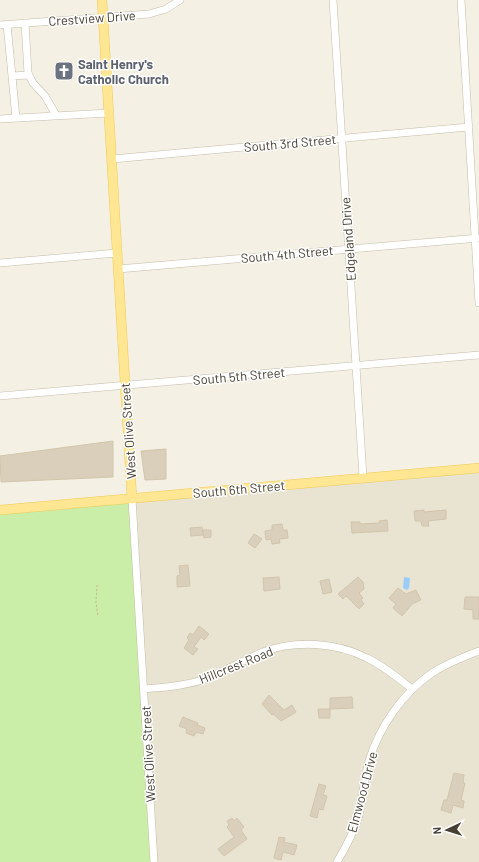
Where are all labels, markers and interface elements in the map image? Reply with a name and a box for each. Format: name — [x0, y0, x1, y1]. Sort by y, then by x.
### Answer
street label: Crestview Drive — [48, 7, 136, 29]
place label: Saint Henry's Catholic Church — [78, 56, 169, 87]
church icon: Saint Henry's Catholic Church — [53, 60, 75, 82]
street label: South 3rd Street — [243, 131, 337, 155]
street label: Edgeland Drive — [337, 196, 359, 281]
street label: South 4th Street — [240, 242, 334, 266]
street label: South 5th Street — [192, 364, 286, 388]
street label: West Olive Street — [117, 382, 139, 480]
street label: South 6th Street — [192, 477, 286, 501]
street label: Hillcrest Road — [197, 643, 275, 687]
street label: West Olive Street — [137, 705, 159, 803]
street label: Elmwood Drive — [343, 750, 381, 834]
north arrow — [427, 810, 467, 850]
text: N — [430, 827, 443, 835]

